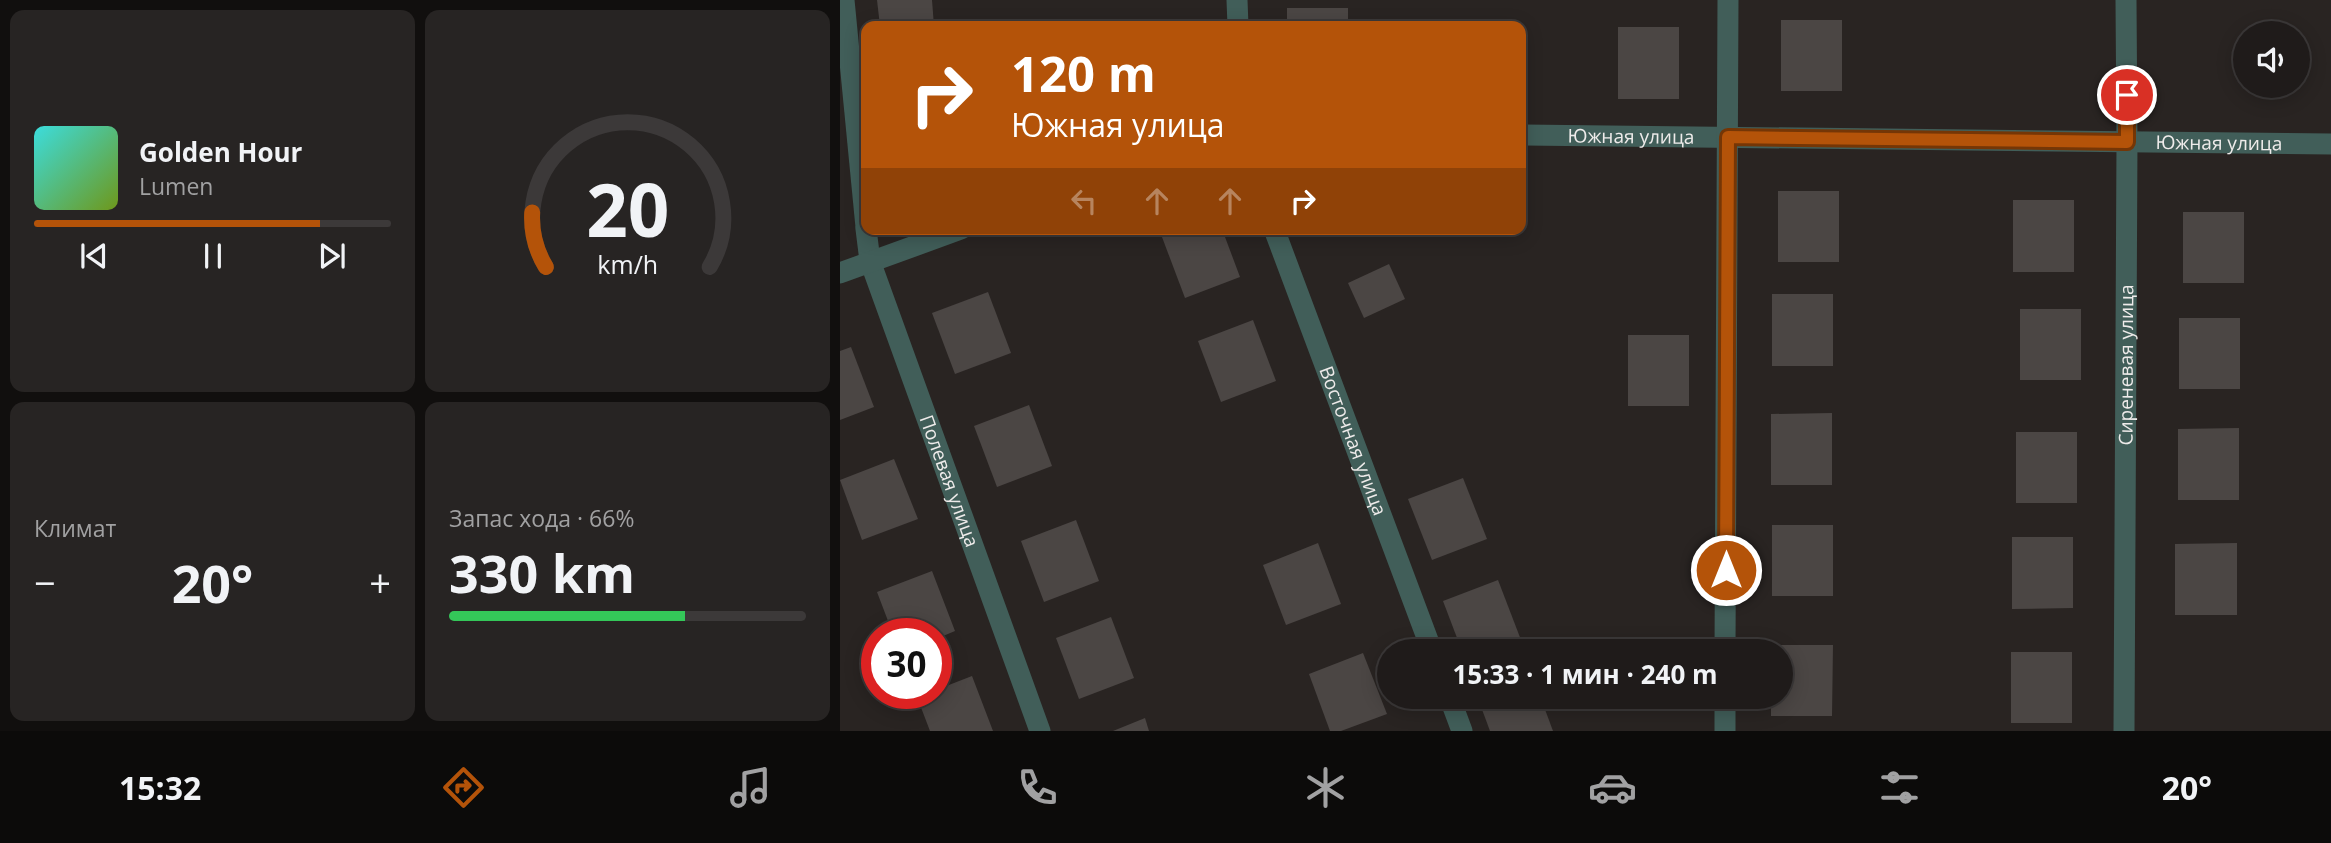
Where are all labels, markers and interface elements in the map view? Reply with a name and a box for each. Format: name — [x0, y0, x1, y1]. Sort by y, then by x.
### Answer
map controls — [2233, 21, 2310, 98]
button: sound — [2233, 21, 2310, 98]
text: 120 m — [1011, 40, 1156, 106]
icon: right — [896, 49, 987, 140]
pin — [2097, 65, 2157, 125]
icon: arrive — [2108, 76, 2146, 114]
text: Южная улица — [1011, 103, 1225, 146]
street label: Южная улица — [1567, 123, 1695, 150]
street label: Южная улица — [2155, 129, 2283, 156]
text: Golden Hour — [139, 134, 302, 170]
text: 20 — [586, 159, 669, 258]
text: Lumen — [139, 170, 213, 202]
icon: left — [1065, 182, 1103, 220]
icon: ahead — [1138, 182, 1176, 220]
icon: ahead — [1211, 182, 1249, 220]
icon: right — [1284, 182, 1322, 220]
icon: previous — [75, 237, 113, 275]
icon: pause — [194, 237, 232, 275]
icon: next — [313, 237, 351, 275]
text: km/h — [597, 247, 658, 281]
street label: Сиреневая улица — [2112, 284, 2139, 446]
street label: Восточная улица — [1313, 362, 1393, 519]
street label: Полевая улица — [914, 411, 985, 550]
text: Запас хода · 66% — [449, 502, 634, 534]
text: Климат — [34, 512, 116, 544]
position arrow — [1689, 533, 1763, 607]
text: 330 km — [449, 537, 635, 608]
text: 20° — [172, 547, 253, 618]
text: − — [34, 556, 56, 608]
text: + — [369, 556, 391, 608]
speed limit sign: 30 — [861, 618, 952, 709]
text: 15:33 · 1 мин · 240 m — [1452, 656, 1718, 692]
icon: directions — [439, 763, 488, 812]
icon: music — [726, 763, 775, 812]
icon: phone — [1013, 763, 1062, 812]
icon: climate — [1301, 763, 1350, 812]
icon: car — [1588, 763, 1637, 812]
icon: filters — [1875, 763, 1924, 812]
text: 15:32 — [119, 766, 201, 809]
text: 20° — [2162, 766, 2212, 809]

